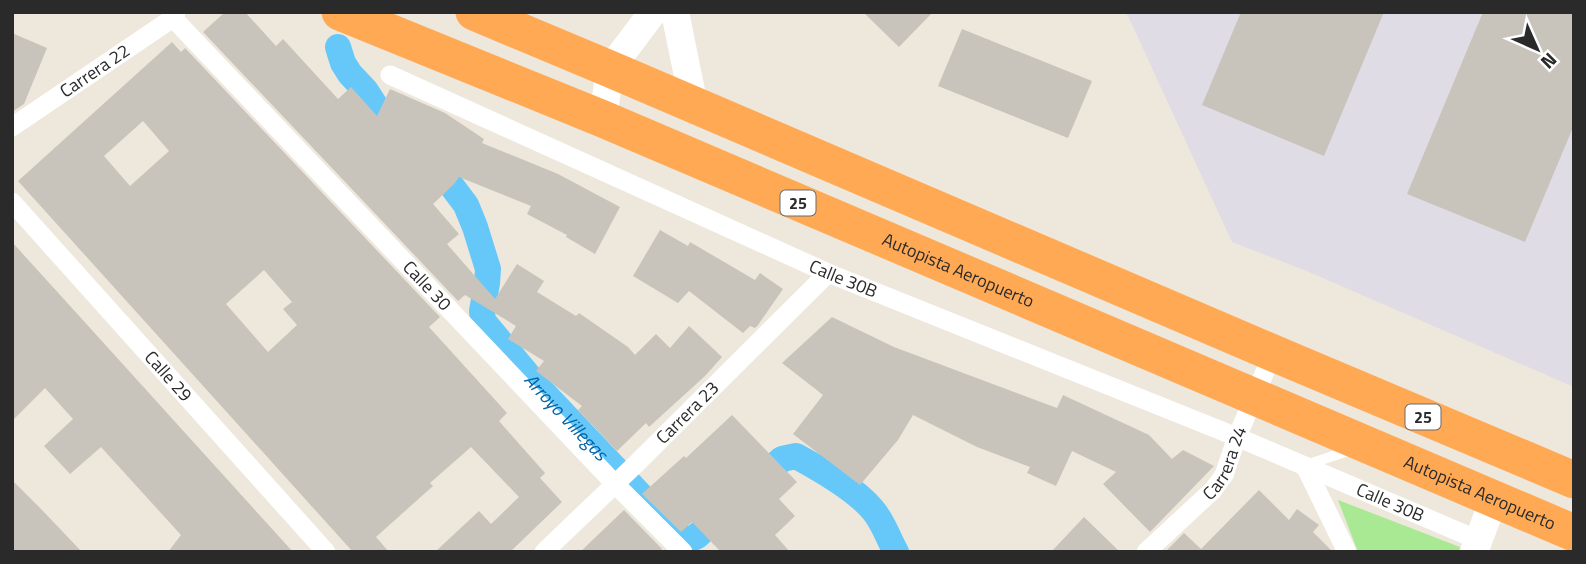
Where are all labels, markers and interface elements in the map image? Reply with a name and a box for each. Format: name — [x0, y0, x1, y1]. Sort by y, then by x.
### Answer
north arrow — [1502, 14, 1572, 84]
street label: Carrera 22 — [54, 37, 135, 104]
text: N — [1534, 46, 1564, 76]
road number: 25 — [780, 190, 816, 216]
street label: Autopista Aeropuerto — [878, 226, 1039, 314]
street label: Calle 30B — [805, 252, 882, 304]
street label: Calle 30 — [397, 254, 458, 317]
street label: Calle 29 — [138, 344, 199, 407]
water label: Arroyo Villegas — [518, 366, 617, 468]
street label: Carrera 23 — [649, 375, 725, 450]
road number: 25 — [1406, 404, 1440, 430]
street label: Carrera 24 — [1196, 422, 1253, 506]
street label: Autopista Aeropuerto — [1400, 448, 1560, 537]
street label: Calle 30B — [1352, 476, 1429, 529]

